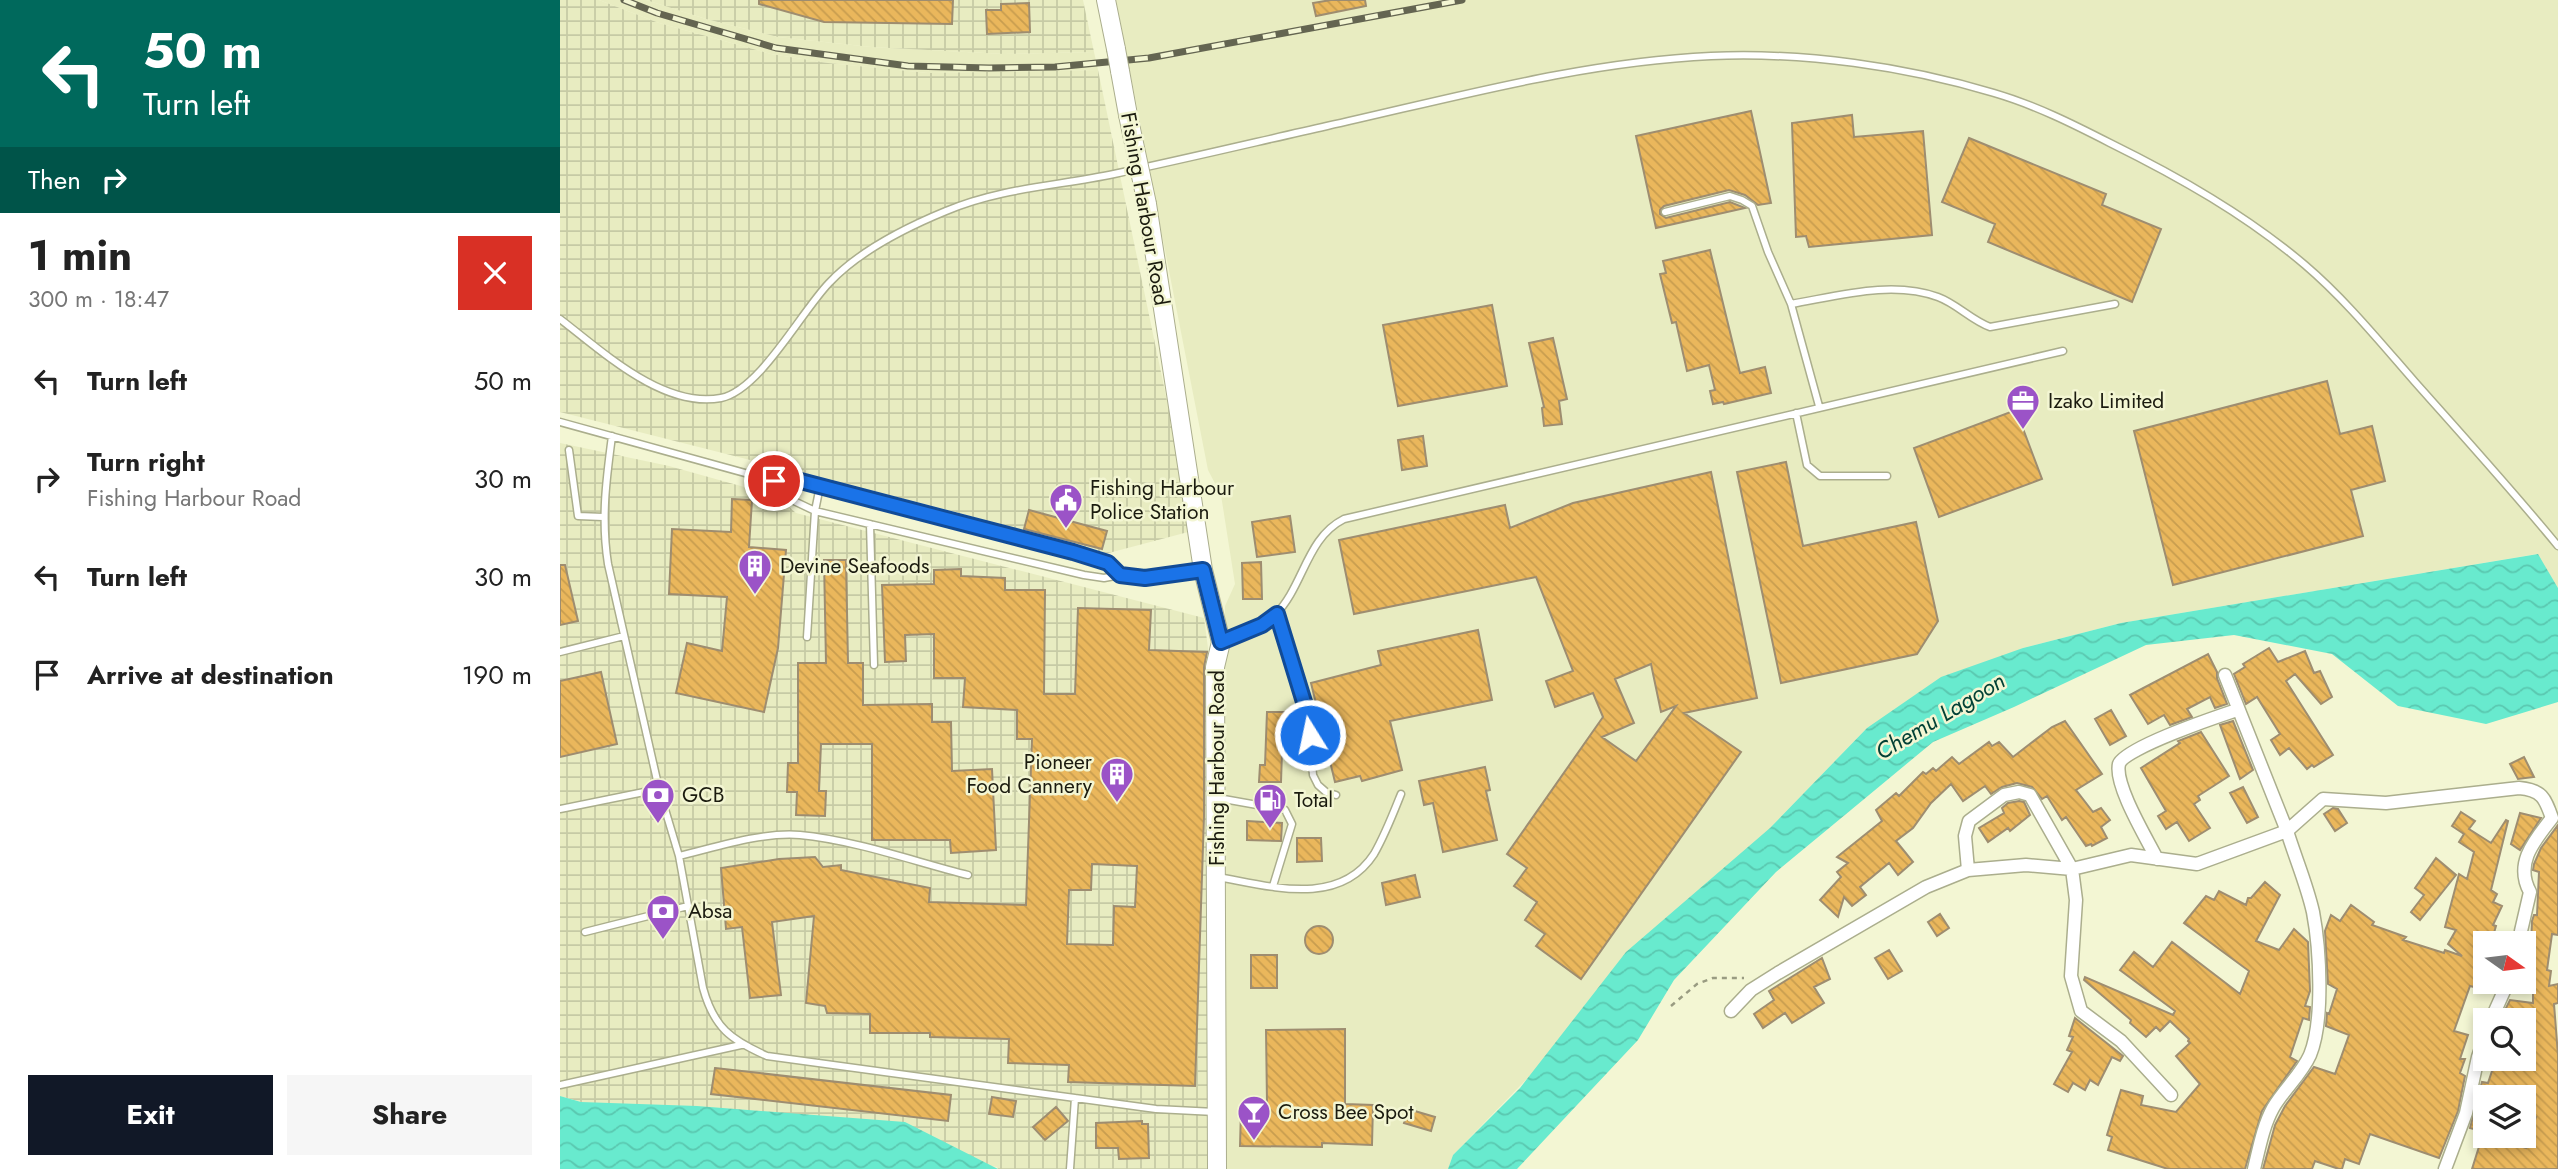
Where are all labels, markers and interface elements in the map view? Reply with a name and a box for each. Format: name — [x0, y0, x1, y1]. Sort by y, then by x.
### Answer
text: 50 m — [143, 16, 262, 86]
icon: left — [28, 28, 119, 119]
text: Turn left — [143, 81, 250, 127]
street label: Fishing Harbour Road — [1113, 110, 1177, 308]
text: Then — [28, 161, 81, 199]
icon: right — [95, 161, 133, 199]
text: 1 min — [28, 225, 132, 286]
button: close — [458, 236, 532, 310]
text: 300 m · 18:47 — [28, 282, 169, 316]
icon: left — [28, 362, 66, 400]
text: Turn left — [87, 362, 187, 400]
text: 50 m — [474, 362, 532, 400]
office icon: Izako Limited — [2004, 382, 2042, 431]
place label: Izako Limited — [2048, 386, 2164, 416]
text: Turn right — [87, 443, 205, 481]
pin — [744, 451, 804, 511]
icon: right — [28, 460, 66, 498]
text: 30 m — [474, 460, 532, 498]
icon: arrive — [755, 462, 793, 500]
place label: Fishing Harbour Police Station — [1090, 473, 1235, 527]
text: Fishing Harbour Road — [87, 481, 301, 515]
public building icon: Fishing Harbour Police Station — [1047, 481, 1085, 530]
building icon: Devine Seafoods — [736, 547, 774, 596]
place label: Devine Seafoods — [780, 551, 929, 581]
icon: left — [28, 558, 66, 596]
text: Turn left — [87, 558, 187, 596]
text: 30 m — [474, 558, 532, 596]
icon: arrive — [28, 656, 66, 694]
text: Arrive at destination — [87, 656, 334, 694]
text: 190 m — [462, 656, 532, 694]
water label: Chemu Lagoon — [1869, 664, 2011, 768]
street label: Fishing Harbour Road — [1202, 670, 1232, 866]
position arrow — [1273, 698, 1347, 772]
place label: Pioneer Food Cannery — [967, 747, 1093, 801]
building icon: Pioneer Food Cannery — [1098, 755, 1136, 804]
bank icon: GCB — [639, 776, 677, 825]
place label: GCB — [682, 780, 724, 810]
fuel station icon: Total — [1251, 781, 1289, 830]
place label: Total — [1294, 785, 1333, 815]
bank icon: Absa — [644, 892, 682, 941]
place label: Absa — [688, 896, 732, 926]
north arrow — [2473, 931, 2536, 994]
map controls — [2473, 931, 2536, 1148]
button: search — [2473, 1008, 2536, 1071]
button: Exit — [28, 1075, 273, 1155]
button: Share — [287, 1075, 532, 1155]
button: layers — [2473, 1085, 2536, 1148]
bar icon: Cross Bee Spot — [1235, 1093, 1273, 1142]
place label: Cross Bee Spot — [1278, 1097, 1414, 1127]

